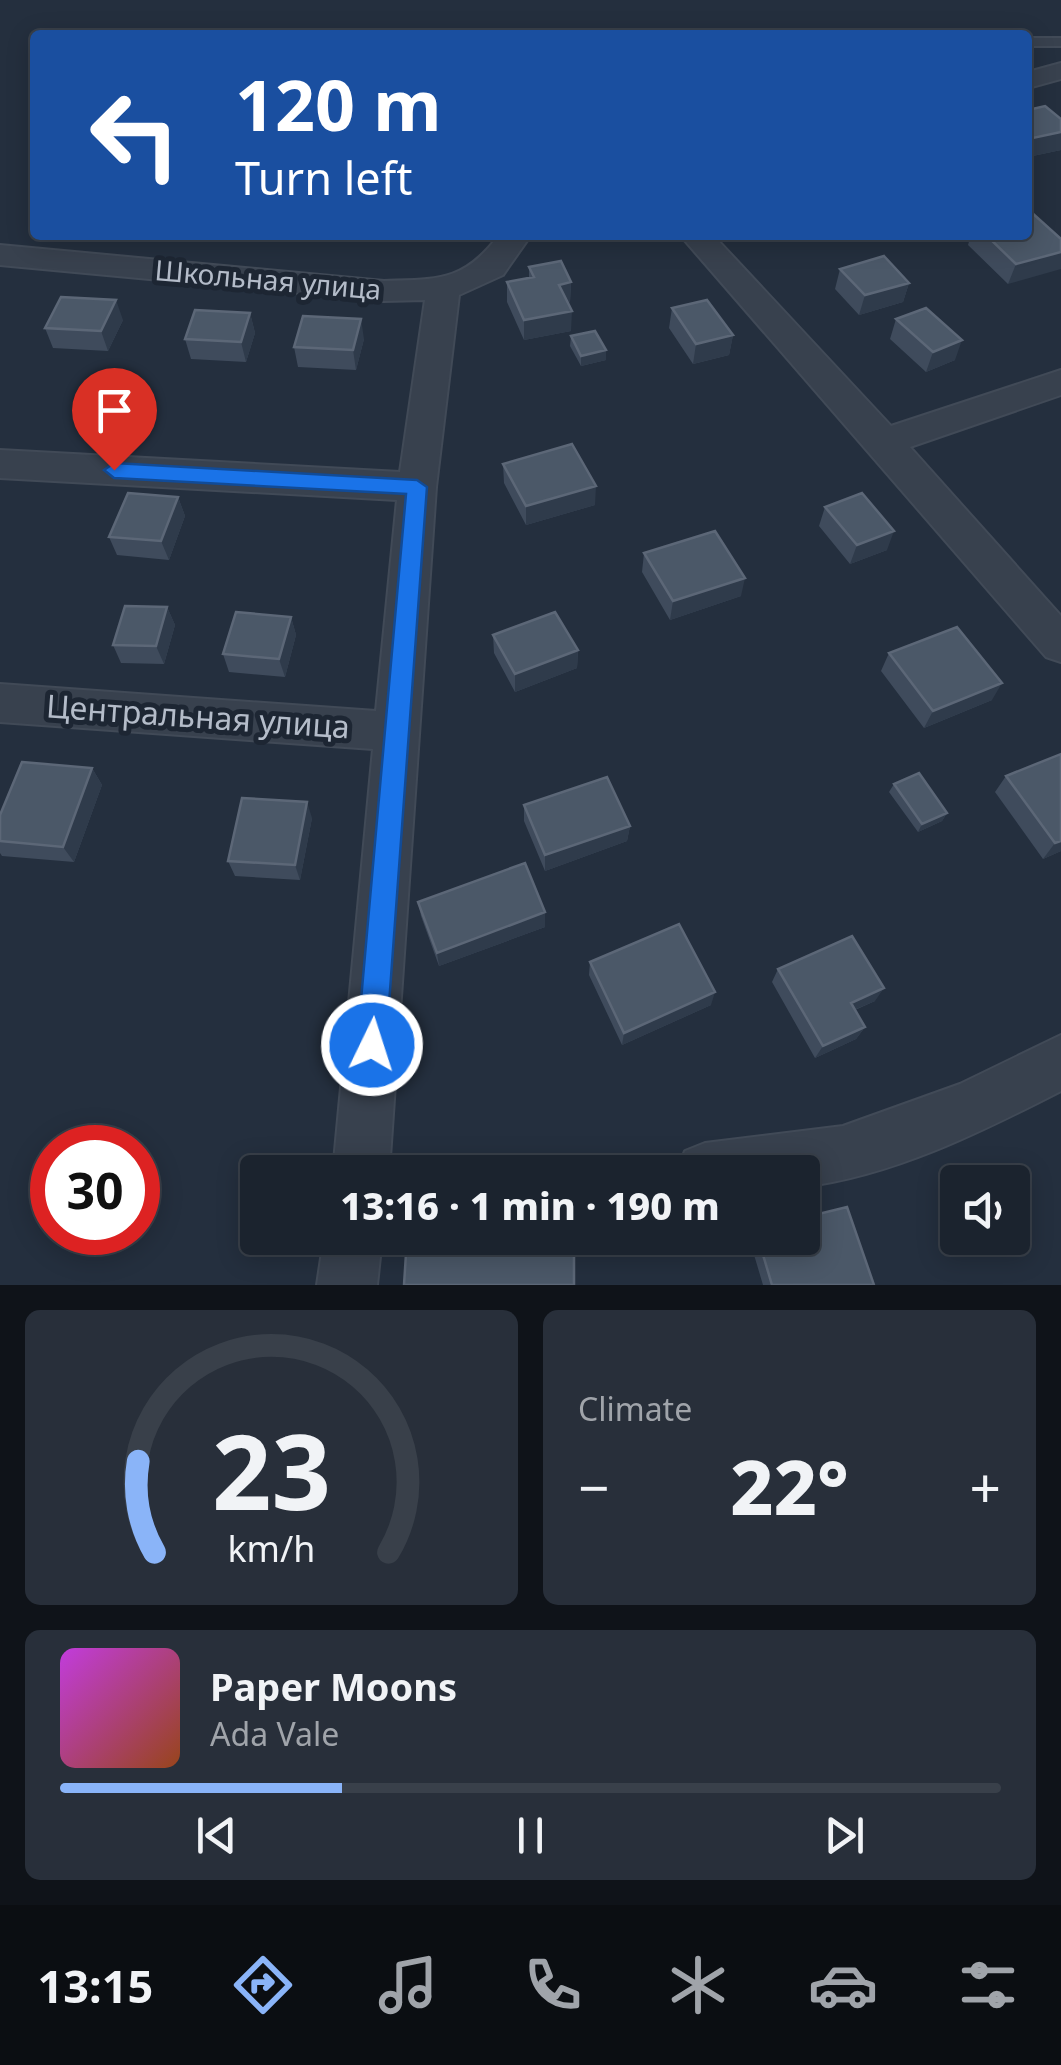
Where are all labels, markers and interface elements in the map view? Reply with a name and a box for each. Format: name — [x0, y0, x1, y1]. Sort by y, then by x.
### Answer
text: 120 m — [235, 56, 442, 152]
icon: left — [70, 70, 200, 200]
text: Turn left — [235, 147, 412, 208]
street label: Школьная улица — [153, 250, 383, 308]
pin — [72, 368, 157, 471]
icon: arrive — [87, 383, 142, 438]
street label: Центральная улица — [45, 683, 351, 748]
position arrow — [320, 993, 424, 1097]
speed limit sign: 30 — [30, 1125, 160, 1255]
map controls — [940, 1165, 1030, 1255]
button: sound — [940, 1165, 1030, 1255]
text: 13:16 · 1 min · 190 m — [340, 1179, 720, 1231]
text: Climate — [578, 1387, 692, 1430]
text: 23 — [212, 1399, 331, 1540]
text: 22° — [730, 1435, 849, 1537]
text: − — [578, 1449, 609, 1524]
text: + — [970, 1449, 1001, 1524]
text: km/h — [228, 1524, 315, 1572]
text: Paper Moons — [210, 1660, 457, 1712]
text: Ada Vale — [210, 1712, 339, 1755]
icon: previous — [189, 1808, 244, 1863]
icon: pause — [503, 1808, 558, 1863]
icon: next — [817, 1808, 872, 1863]
icon: directions — [228, 1950, 298, 2020]
icon: music — [373, 1950, 443, 2020]
icon: phone — [518, 1950, 588, 2020]
icon: climate — [663, 1950, 733, 2020]
icon: car — [808, 1950, 878, 2020]
icon: filters — [953, 1950, 1023, 2020]
text: 13:15 — [38, 1955, 153, 2016]

